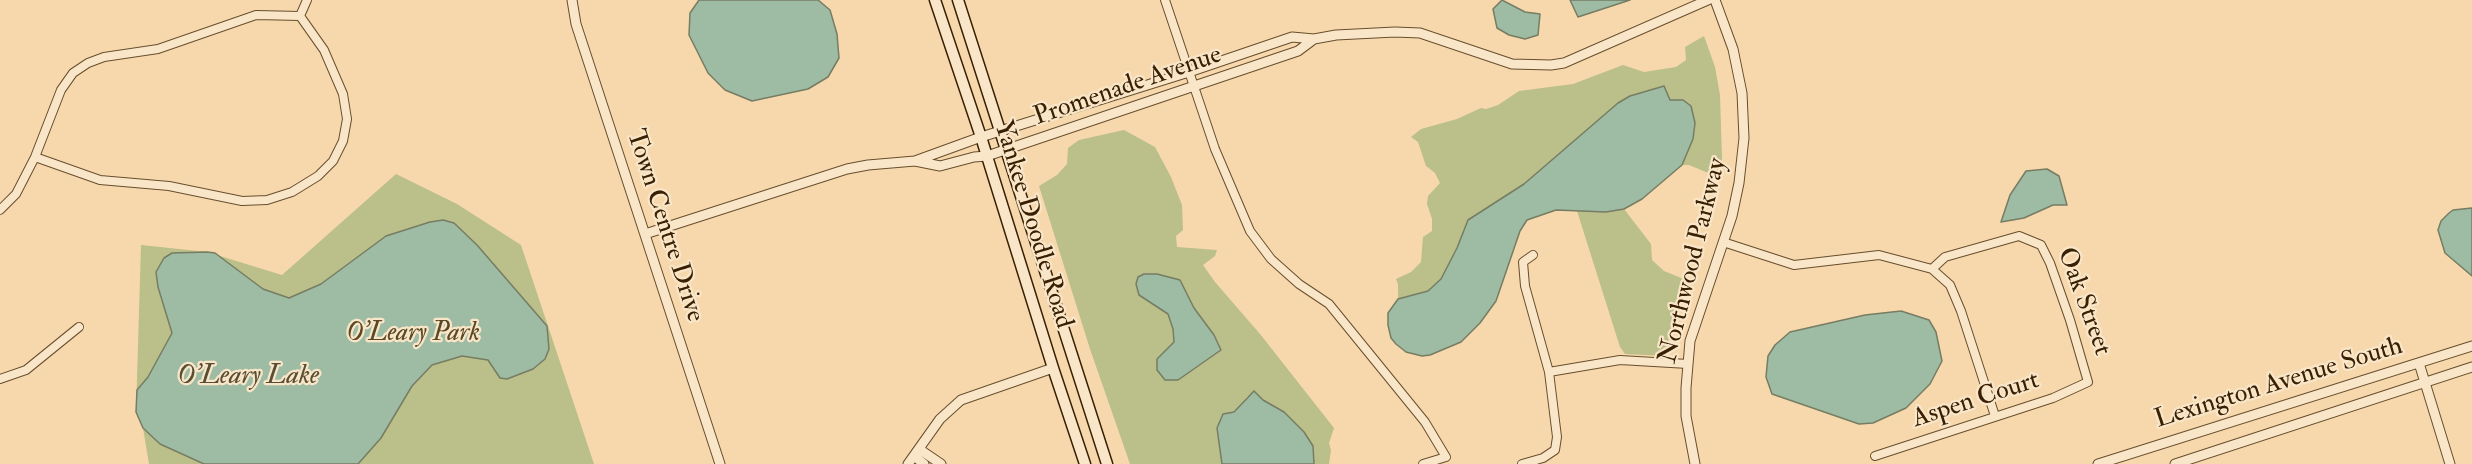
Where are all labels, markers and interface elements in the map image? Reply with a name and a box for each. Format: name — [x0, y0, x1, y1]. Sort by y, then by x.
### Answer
street label: Promenade Avenue — [1030, 40, 1226, 134]
street label: Yankee Doodle Road — [986, 118, 1078, 332]
street label: Town Centre Drive — [618, 126, 710, 326]
street label: Northwood Parkway — [1653, 155, 1735, 367]
street label: Oak Street — [2049, 244, 2117, 360]
park label: O'Leary Park — [346, 318, 480, 350]
street label: Lexington Avenue South — [2151, 331, 2407, 437]
water label: O'Leary Lake — [177, 361, 319, 393]
street label: Aspen Court — [1909, 366, 2043, 436]

